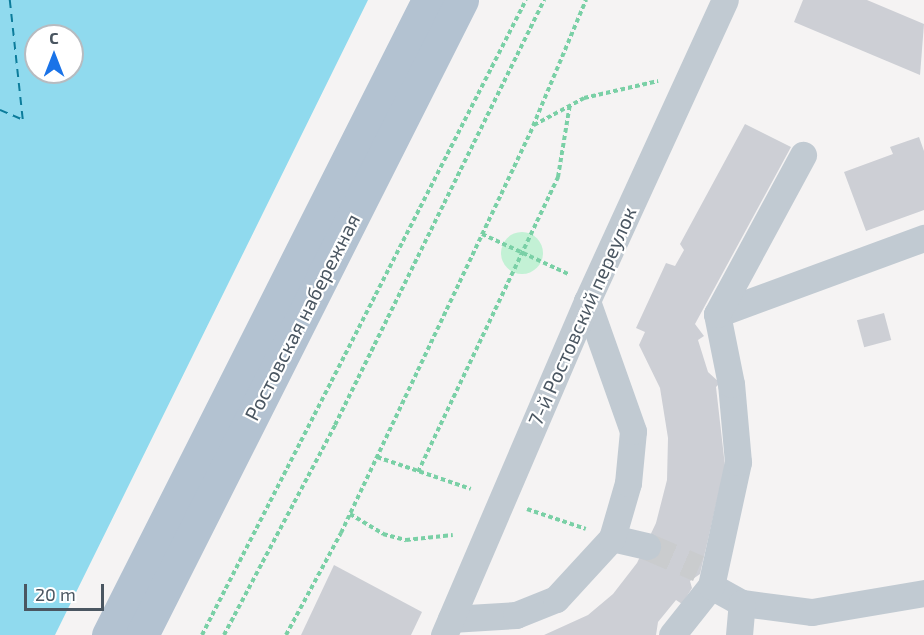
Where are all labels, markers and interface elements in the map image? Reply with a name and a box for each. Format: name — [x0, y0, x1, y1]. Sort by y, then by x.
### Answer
north arrow — [24, 24, 84, 84]
text: С — [49, 28, 59, 47]
street label: 7-й Ростовский переулок — [523, 203, 641, 429]
street label: Ростовская набережная — [239, 210, 365, 424]
scale bar — [27, 572, 106, 610]
text: 20 m — [35, 583, 76, 605]

